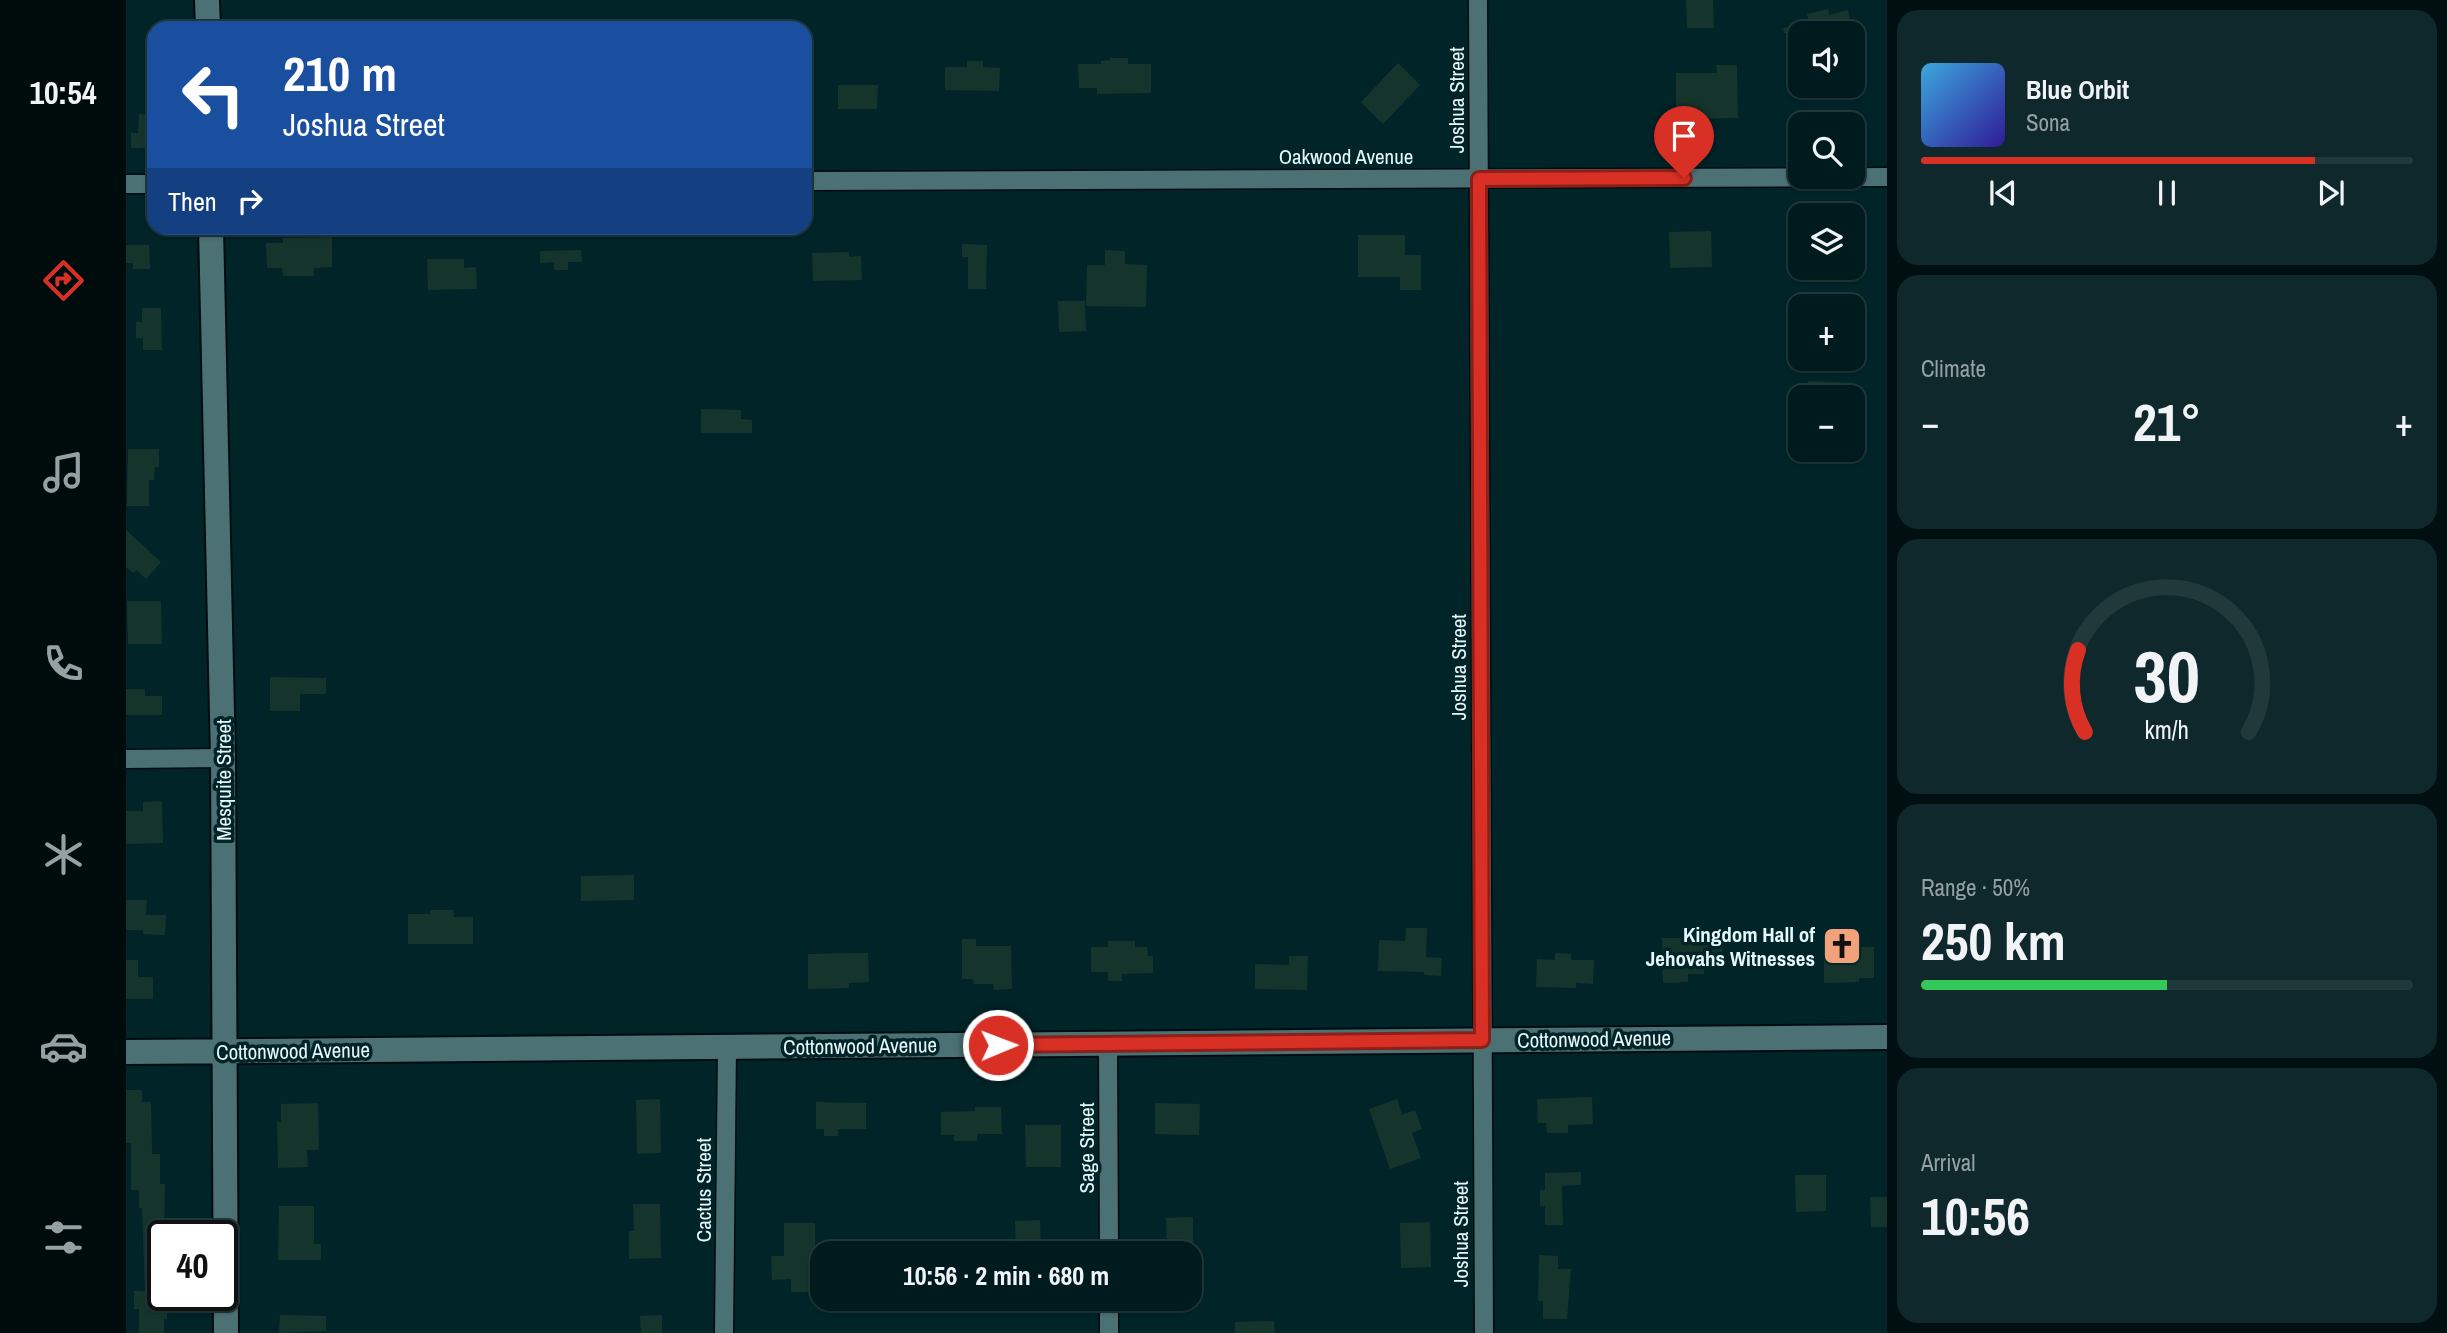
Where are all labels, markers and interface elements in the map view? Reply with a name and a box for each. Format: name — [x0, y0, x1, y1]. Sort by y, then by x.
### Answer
map controls — [1788, 21, 1865, 462]
button: sound — [1788, 21, 1865, 98]
text: 210 m — [283, 40, 397, 106]
street label: Joshua Street — [1442, 47, 1471, 153]
icon: left — [168, 49, 259, 140]
text: 10:54 — [29, 71, 97, 114]
text: Blue Orbit — [2026, 72, 2129, 107]
text: Joshua Street — [283, 103, 445, 146]
pin — [1654, 106, 1714, 178]
text: Sona — [2026, 107, 2070, 138]
button: search — [1788, 112, 1865, 189]
icon: arrive — [1665, 117, 1703, 155]
street label: Oakwood Avenue — [1279, 142, 1413, 171]
icon: previous — [1984, 174, 2022, 212]
icon: pause — [2148, 174, 2186, 212]
icon: next — [2312, 174, 2350, 212]
icon: right — [231, 182, 269, 220]
text: Then — [168, 184, 217, 219]
button: layers — [1788, 203, 1865, 280]
icon: directions — [39, 256, 88, 305]
button: + — [1788, 294, 1865, 371]
text: Climate — [1921, 353, 1986, 384]
button: − — [1788, 385, 1865, 462]
text: 21° — [2133, 387, 2201, 457]
text: − — [1921, 397, 1939, 448]
text: + — [2395, 397, 2413, 448]
icon: music — [39, 448, 88, 497]
street label: Joshua Street — [1444, 614, 1473, 720]
text: 30 — [2134, 628, 2200, 726]
icon: phone — [39, 639, 88, 688]
text: km/h — [2145, 713, 2189, 747]
street label: Mesquite Street — [209, 719, 238, 841]
icon: climate — [39, 830, 88, 879]
text: Range · 50% — [1921, 872, 2030, 903]
text: 250 km — [1921, 906, 2066, 976]
place label: Kingdom Hall of Jehovahs Witnesses — [1646, 920, 1815, 973]
church icon: Kingdom Hall of Jehovahs Witnesses — [1821, 925, 1863, 967]
position arrow — [961, 1008, 1035, 1082]
icon: car — [39, 1022, 88, 1071]
street label: Cottonwood Avenue — [1517, 1023, 1671, 1055]
street label: Cottonwood Avenue — [783, 1030, 937, 1062]
street label: Cottonwood Avenue — [216, 1035, 370, 1067]
street label: Sage Street — [1072, 1102, 1101, 1193]
street label: Cactus Street — [689, 1138, 718, 1242]
text: Arrival — [1921, 1147, 1976, 1178]
street label: Joshua Street — [1446, 1181, 1475, 1287]
text: 10:56 — [1921, 1181, 2030, 1251]
icon: filters — [39, 1213, 88, 1262]
speed limit sign: 40 — [147, 1220, 238, 1311]
text: 10:56 · 2 min · 680 m — [903, 1258, 1109, 1293]

